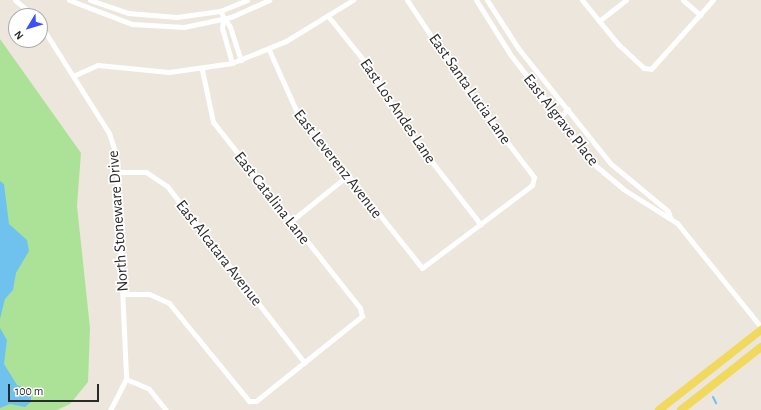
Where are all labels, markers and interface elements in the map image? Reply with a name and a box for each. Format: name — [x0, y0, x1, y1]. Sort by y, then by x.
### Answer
north arrow — [8, 8, 48, 48]
text: N — [12, 29, 26, 41]
street label: East Santa Lucia Lane — [425, 30, 515, 148]
street label: East Los Andes Lane — [356, 55, 440, 167]
street label: East Algrave Place — [519, 70, 603, 170]
street label: East Leverenz Avenue — [290, 106, 386, 222]
street label: East Catalina Lane — [230, 148, 314, 248]
street label: North Stoneware Drive — [103, 150, 133, 292]
street label: East Alcatara Avenue — [172, 196, 266, 310]
scale bar — [10, 376, 101, 402]
text: 100 m — [15, 385, 43, 397]

